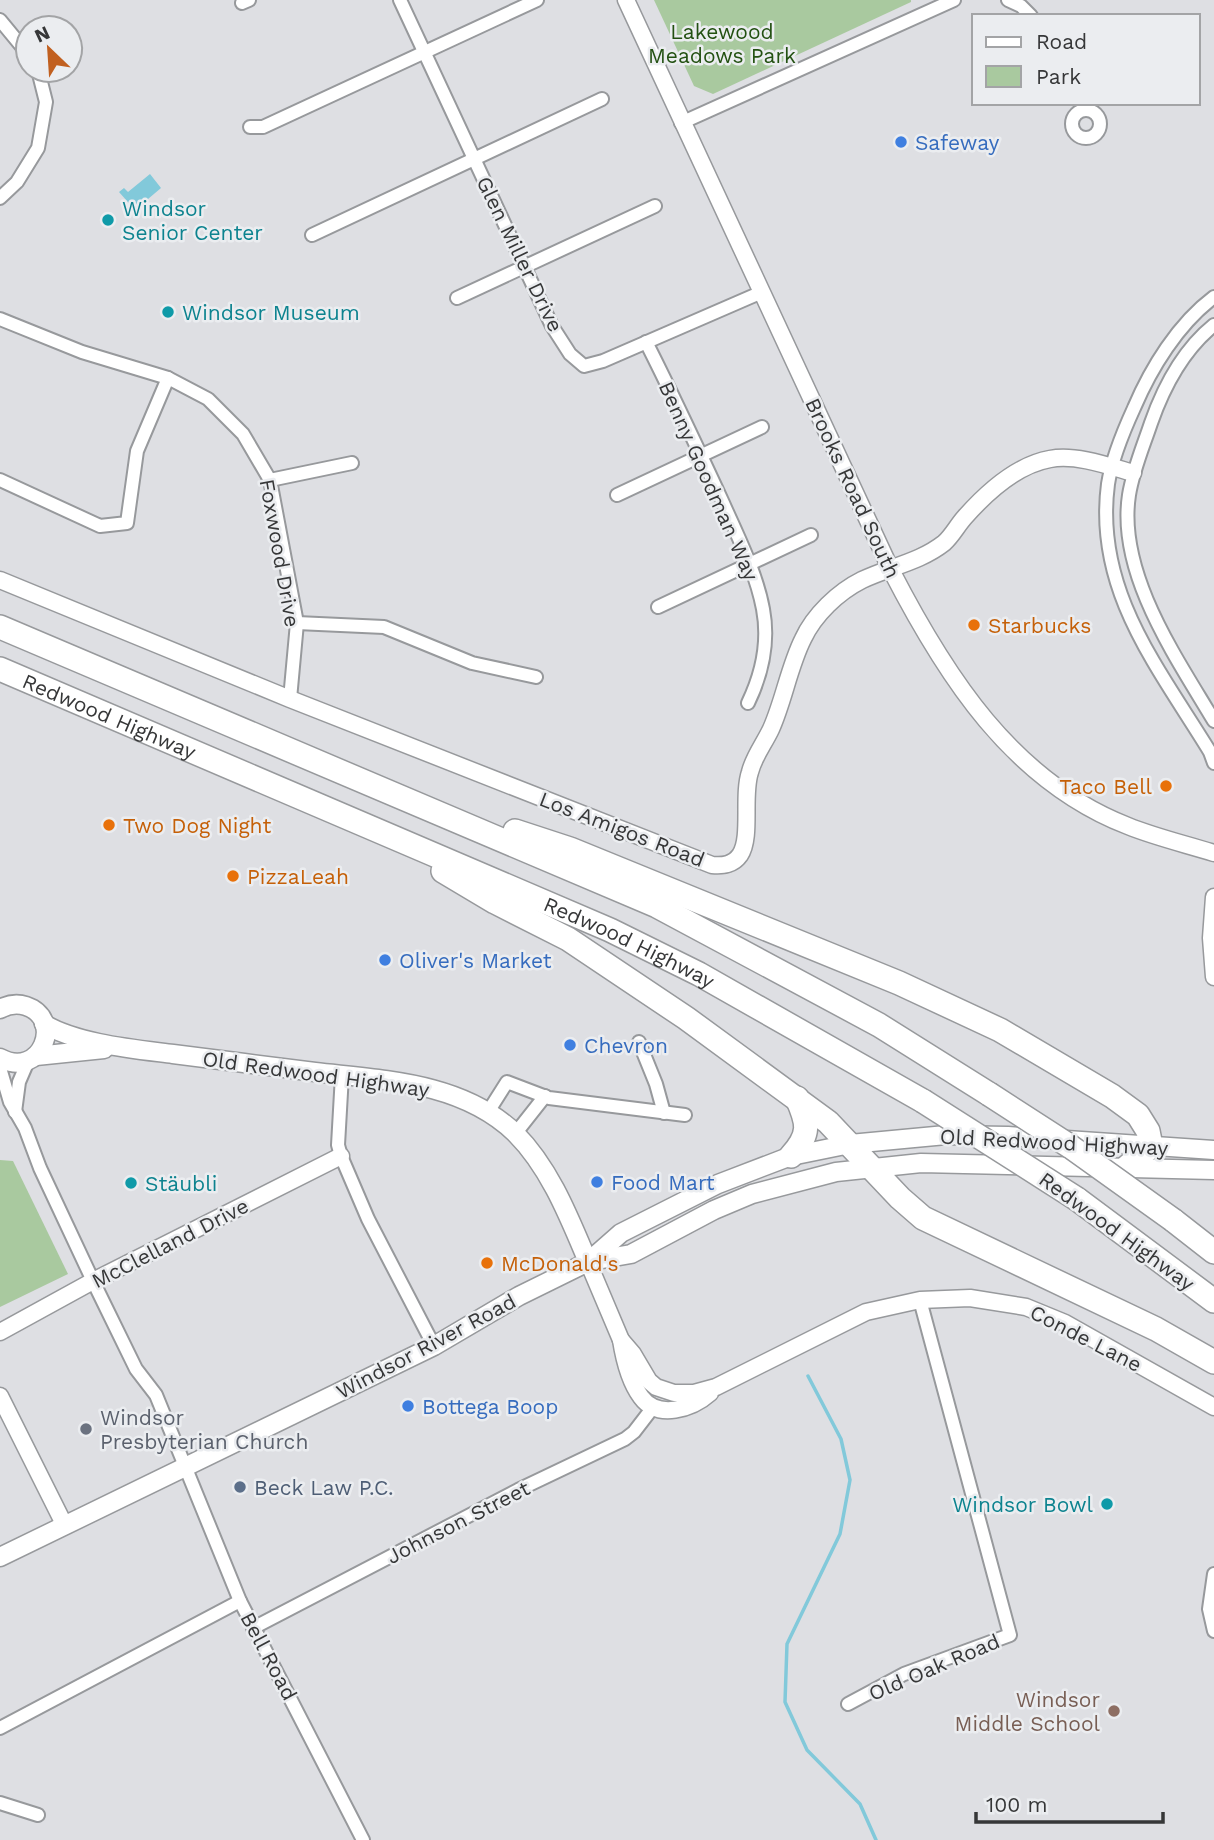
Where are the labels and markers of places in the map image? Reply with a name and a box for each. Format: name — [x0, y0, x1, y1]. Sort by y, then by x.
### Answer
place label: Safeway — [915, 130, 999, 155]
marker: Safeway — [893, 134, 909, 150]
place label: Windsor Senior Center — [122, 196, 263, 245]
marker: Windsor Senior Center — [100, 212, 116, 228]
place label: Windsor Museum — [182, 300, 360, 325]
marker: Windsor Museum — [160, 304, 176, 320]
place label: Starbucks — [988, 613, 1091, 638]
marker: Starbucks — [966, 617, 982, 633]
place label: Taco Bell — [1059, 774, 1153, 799]
marker: Taco Bell — [1158, 778, 1174, 794]
place label: Two Dog Night — [123, 813, 271, 838]
marker: Two Dog Night — [101, 817, 117, 833]
place label: PizzaLeah — [247, 864, 349, 889]
marker: PizzaLeah — [225, 868, 241, 884]
place label: Oliver's Market — [399, 948, 552, 973]
marker: Oliver's Market — [377, 952, 393, 968]
place label: Chevron — [584, 1033, 668, 1058]
marker: Chevron — [562, 1037, 578, 1053]
place label: Food Mart — [611, 1170, 715, 1195]
place label: Stäubli — [145, 1171, 217, 1196]
marker: Food Mart — [589, 1174, 605, 1190]
marker: Stäubli — [123, 1175, 139, 1191]
place label: McDonald's — [501, 1251, 618, 1276]
marker: McDonald's — [479, 1255, 495, 1271]
place label: Bottega Boop — [422, 1394, 558, 1419]
marker: Bottega Boop — [400, 1398, 416, 1414]
place label: Windsor Presbyterian Church — [100, 1405, 308, 1454]
marker: Windsor Presbyterian Church — [78, 1421, 94, 1437]
place label: Beck Law P.C. — [254, 1475, 394, 1500]
marker: Beck Law P.C. — [232, 1479, 248, 1495]
place label: Windsor Bowl — [952, 1492, 1094, 1517]
marker: Windsor Bowl — [1099, 1496, 1115, 1512]
place label: Windsor Middle School — [955, 1687, 1101, 1736]
marker: Windsor Middle School — [1106, 1703, 1122, 1719]

